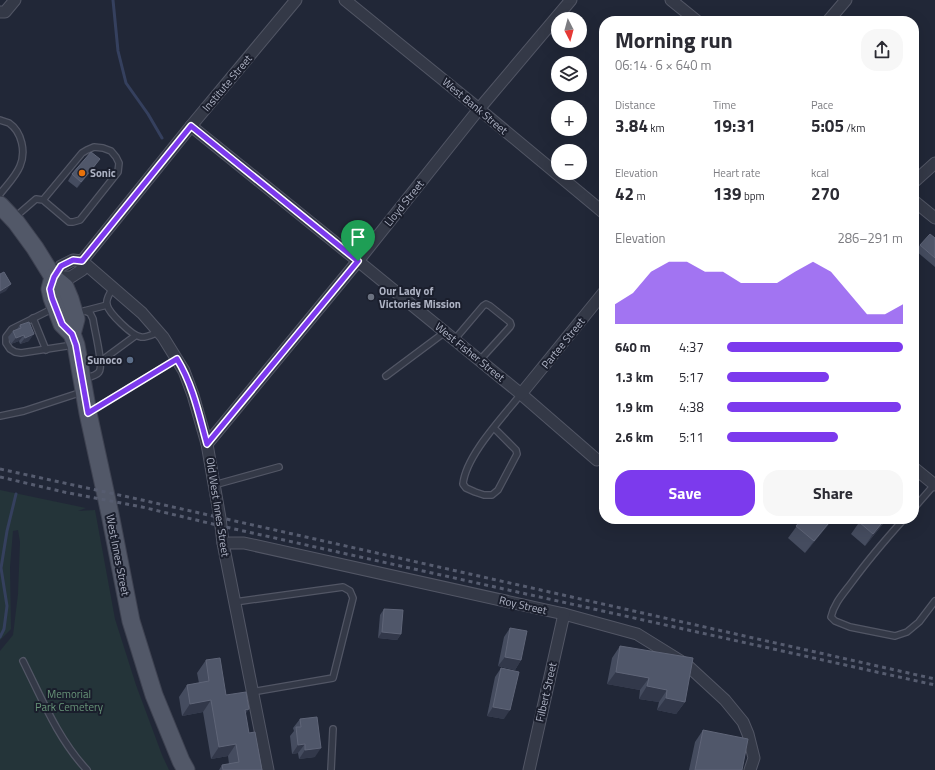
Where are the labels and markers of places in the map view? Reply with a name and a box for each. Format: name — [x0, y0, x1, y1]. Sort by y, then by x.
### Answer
place label: Sonic — [90, 165, 116, 181]
marker: Sonic — [77, 168, 87, 178]
pin — [341, 220, 375, 261]
place label: Our Lady of Victories Mission — [379, 283, 461, 312]
marker: Our Lady of Victories Mission — [366, 292, 376, 302]
place label: Sunoco — [87, 352, 122, 368]
marker: Sunoco — [125, 355, 135, 365]

